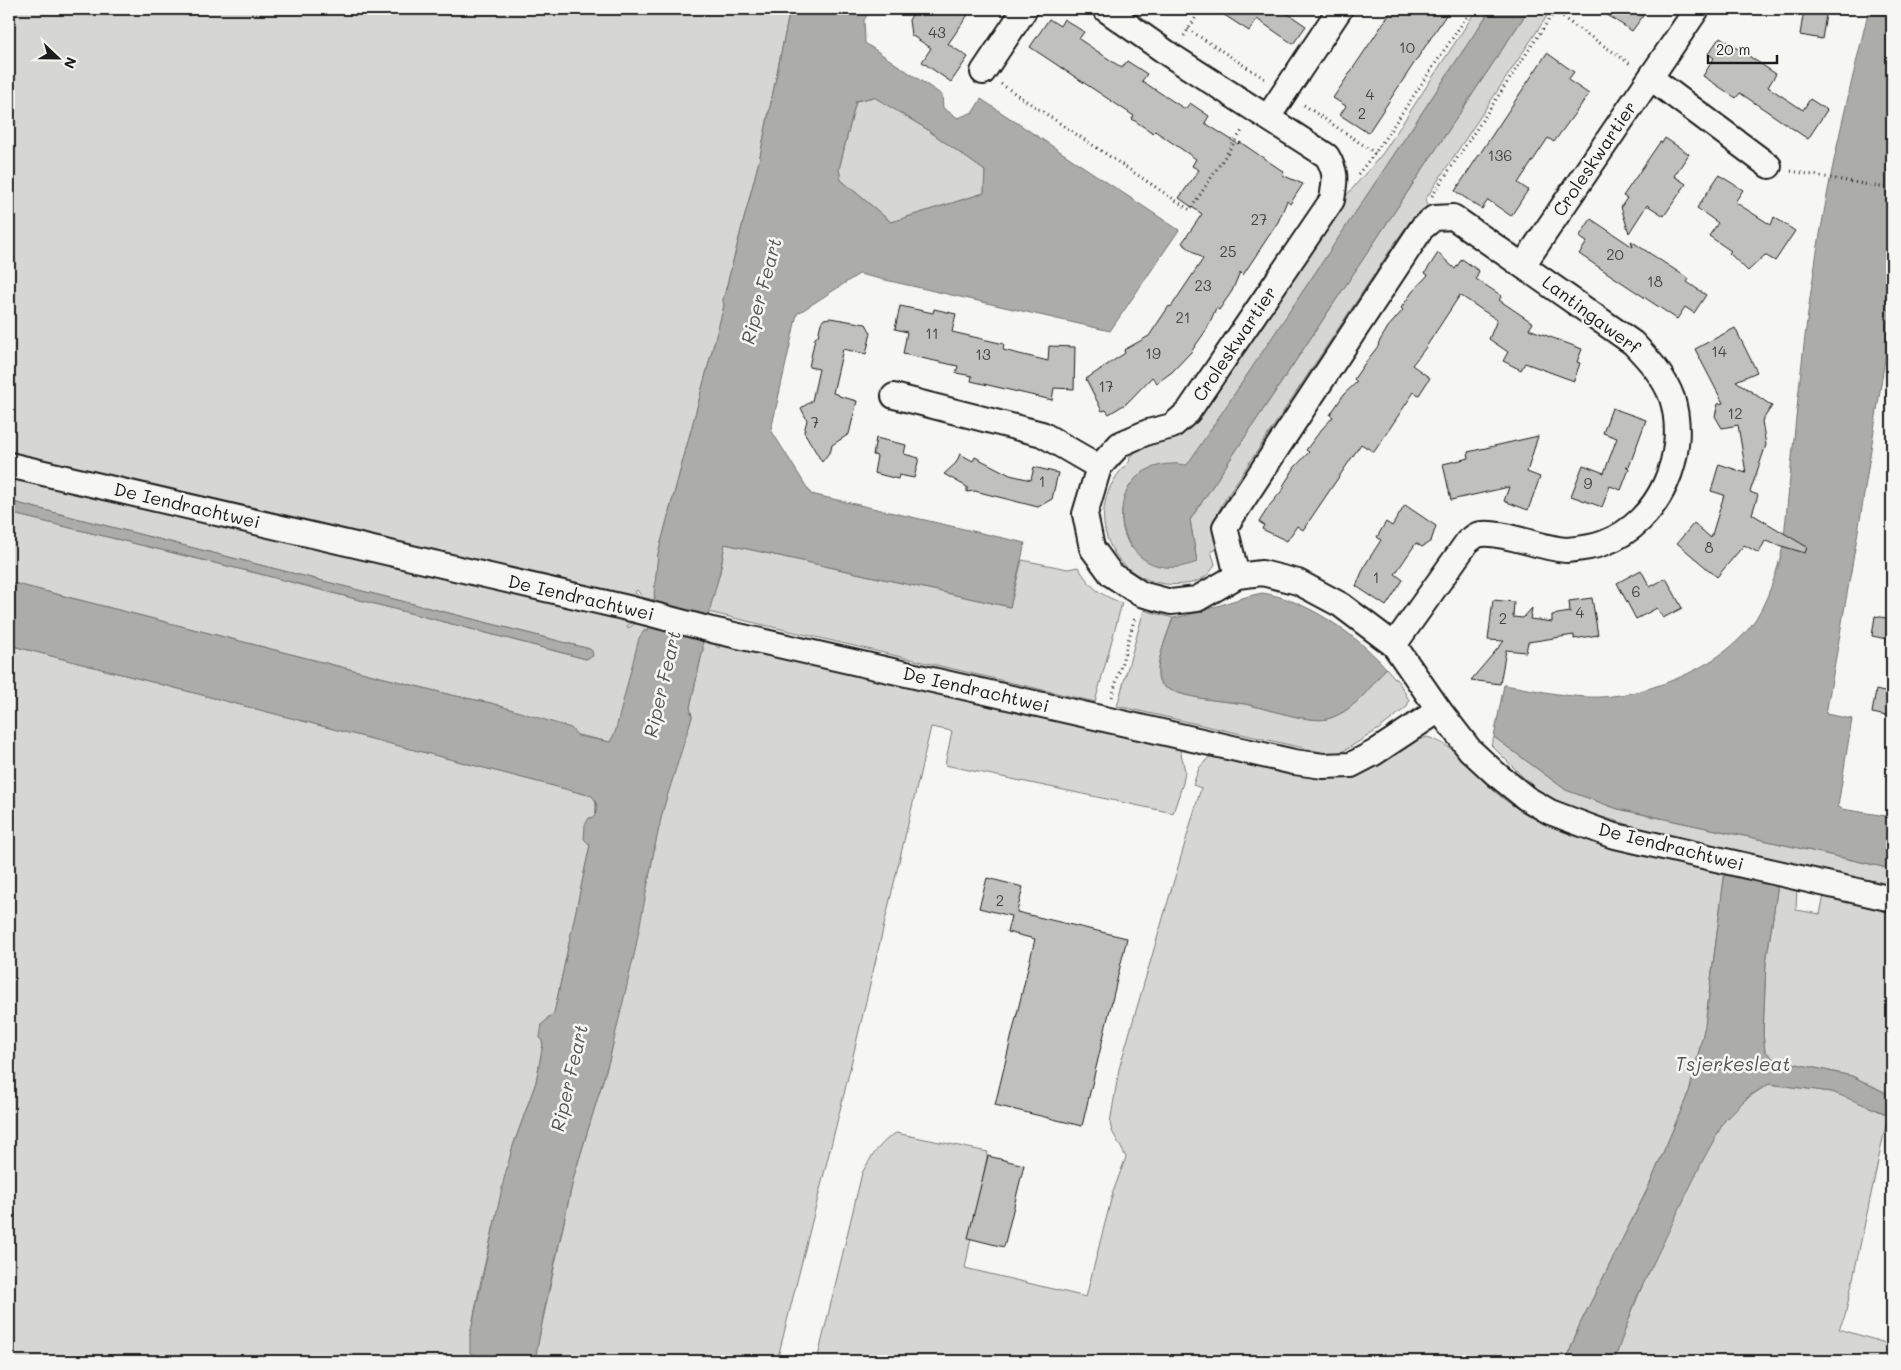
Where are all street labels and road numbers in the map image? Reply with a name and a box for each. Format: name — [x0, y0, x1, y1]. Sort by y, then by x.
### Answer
street label: Croleskwartier — [1547, 96, 1642, 221]
street label: Lantingawerf — [1538, 269, 1646, 360]
street label: Croleskwartier — [1187, 281, 1282, 406]
street label: De Iendrachtwei — [112, 477, 263, 533]
street label: De Iendrachtwei — [506, 569, 657, 625]
street label: De Iendrachtwei — [901, 661, 1052, 717]
street label: De Iendrachtwei — [1596, 816, 1747, 876]

